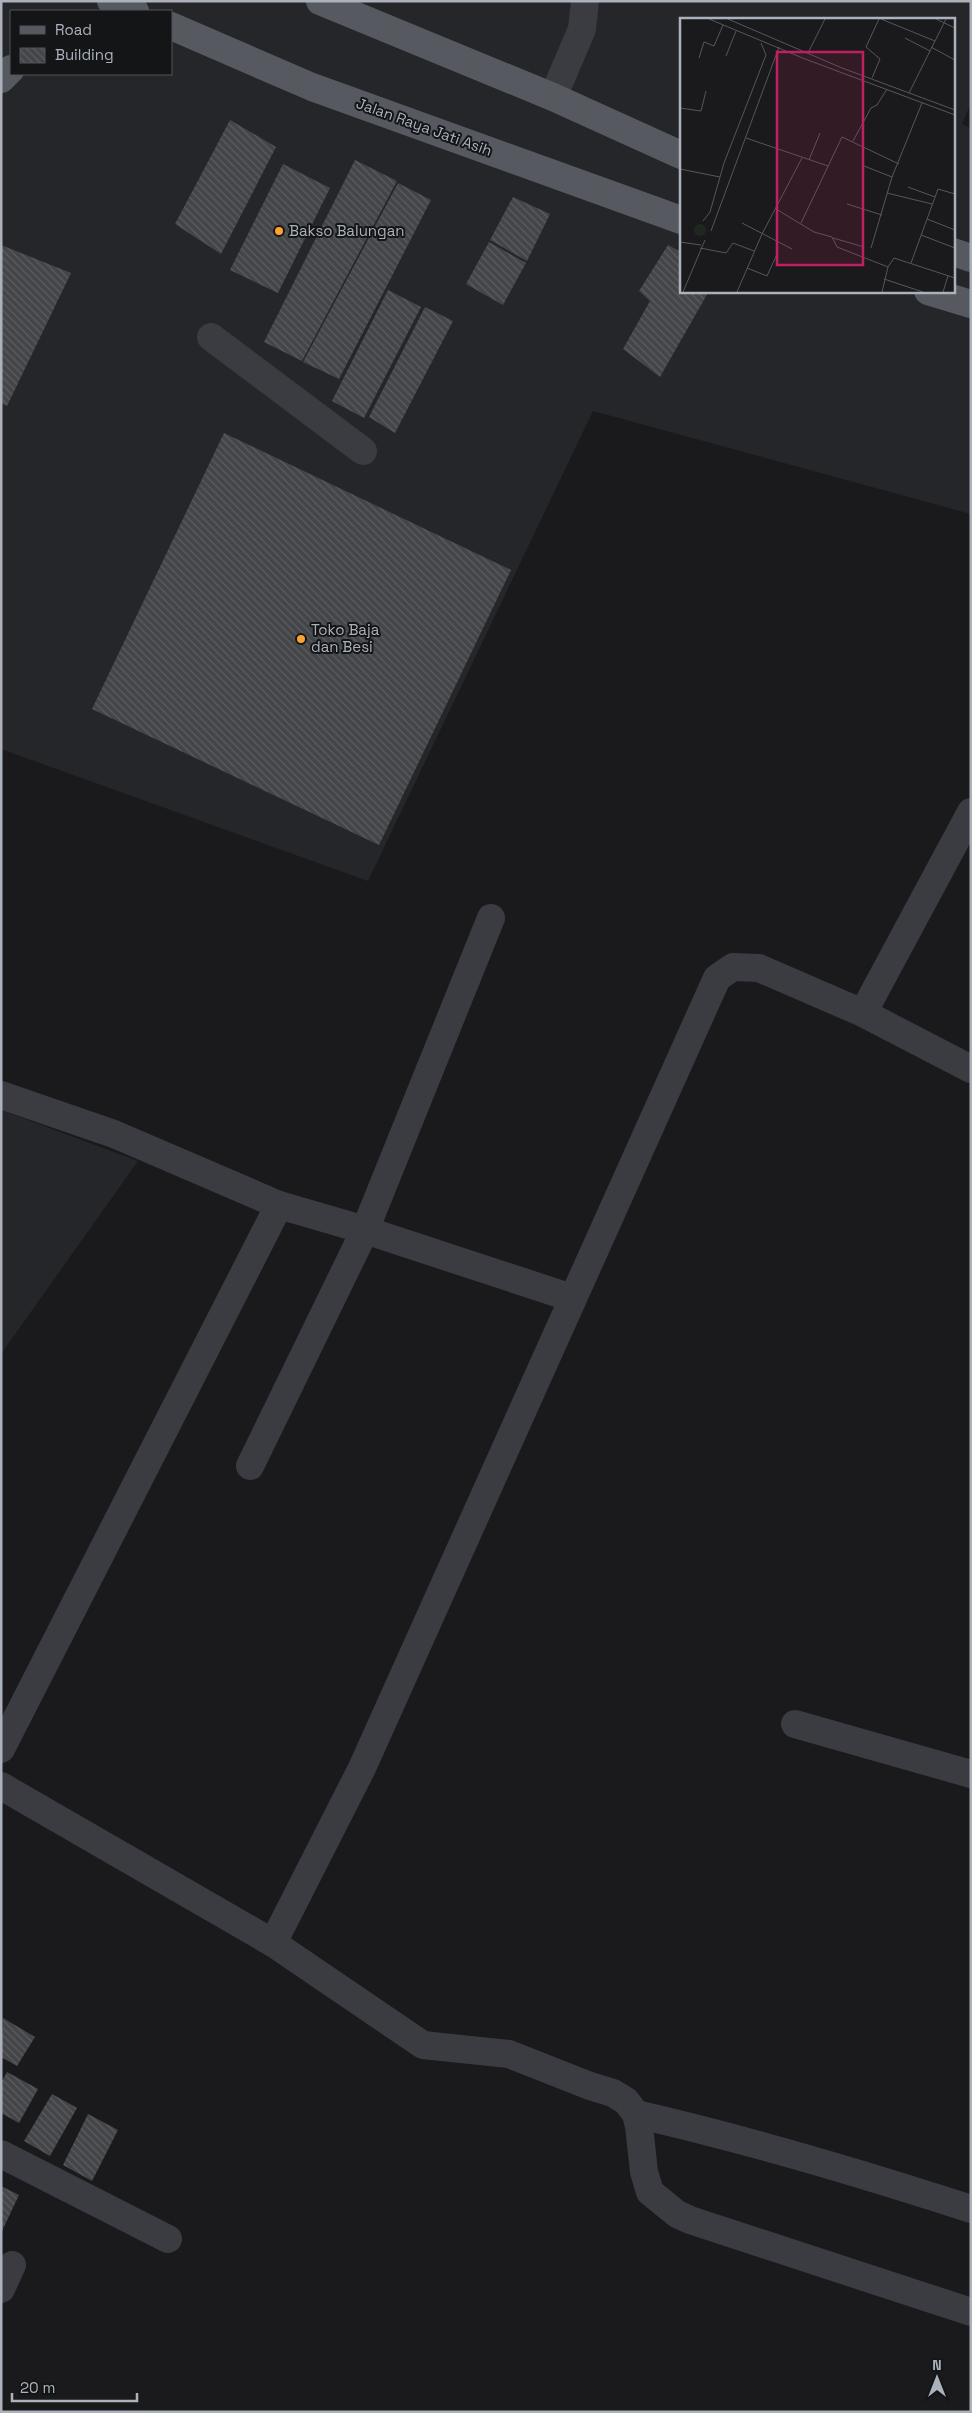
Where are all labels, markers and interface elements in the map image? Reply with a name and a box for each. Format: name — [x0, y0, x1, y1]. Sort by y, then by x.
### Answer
legend — [10, 10, 172, 75]
inset map — [680, 18, 954, 292]
text: Road — [55, 20, 92, 39]
text: Building — [55, 45, 114, 64]
street label: Jalan Raya Jati Asih — [354, 93, 495, 160]
place label: Bakso Balungan — [289, 221, 405, 240]
marker: Bakso Balungan — [273, 225, 285, 237]
place label: Toko Baja dan Besi — [311, 620, 380, 656]
marker: Toko Baja dan Besi — [295, 633, 307, 645]
north arrow — [912, 2353, 962, 2403]
text: N — [932, 2356, 942, 2374]
scale bar — [12, 2370, 138, 2402]
text: 20 m — [20, 2378, 55, 2397]

